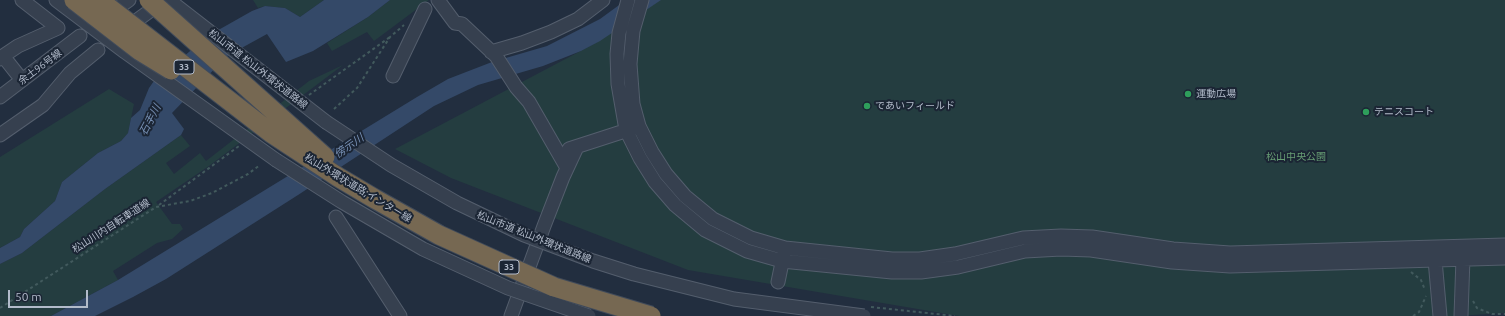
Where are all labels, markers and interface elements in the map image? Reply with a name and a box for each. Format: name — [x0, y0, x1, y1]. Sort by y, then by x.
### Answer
street label: 松山市道 松山外環状道路線 — [206, 27, 310, 111]
street label: 余土96号線 — [16, 47, 64, 87]
road number: 33 — [174, 60, 194, 74]
place label: 運動広場 — [1196, 88, 1236, 100]
marker: 運動広場 — [1183, 89, 1193, 99]
place label: であいフィールド — [875, 100, 955, 112]
marker: であいフィールド — [862, 101, 872, 111]
water label: 石手川 — [136, 102, 164, 138]
place label: テニスコート — [1374, 106, 1434, 118]
marker: テニスコート — [1361, 107, 1371, 117]
water label: 傍示川 — [332, 131, 366, 161]
street label: 松山外環状道路;インター線 — [302, 151, 414, 225]
park label: 松山中央公園 — [1266, 151, 1326, 163]
street label: 松山川内自転車道線 — [70, 196, 152, 256]
street label: 松山市道 松山外環状道路線 — [475, 209, 593, 265]
road number: 33 — [499, 260, 519, 274]
scale bar — [10, 282, 90, 308]
text: 50 m — [15, 290, 42, 303]

